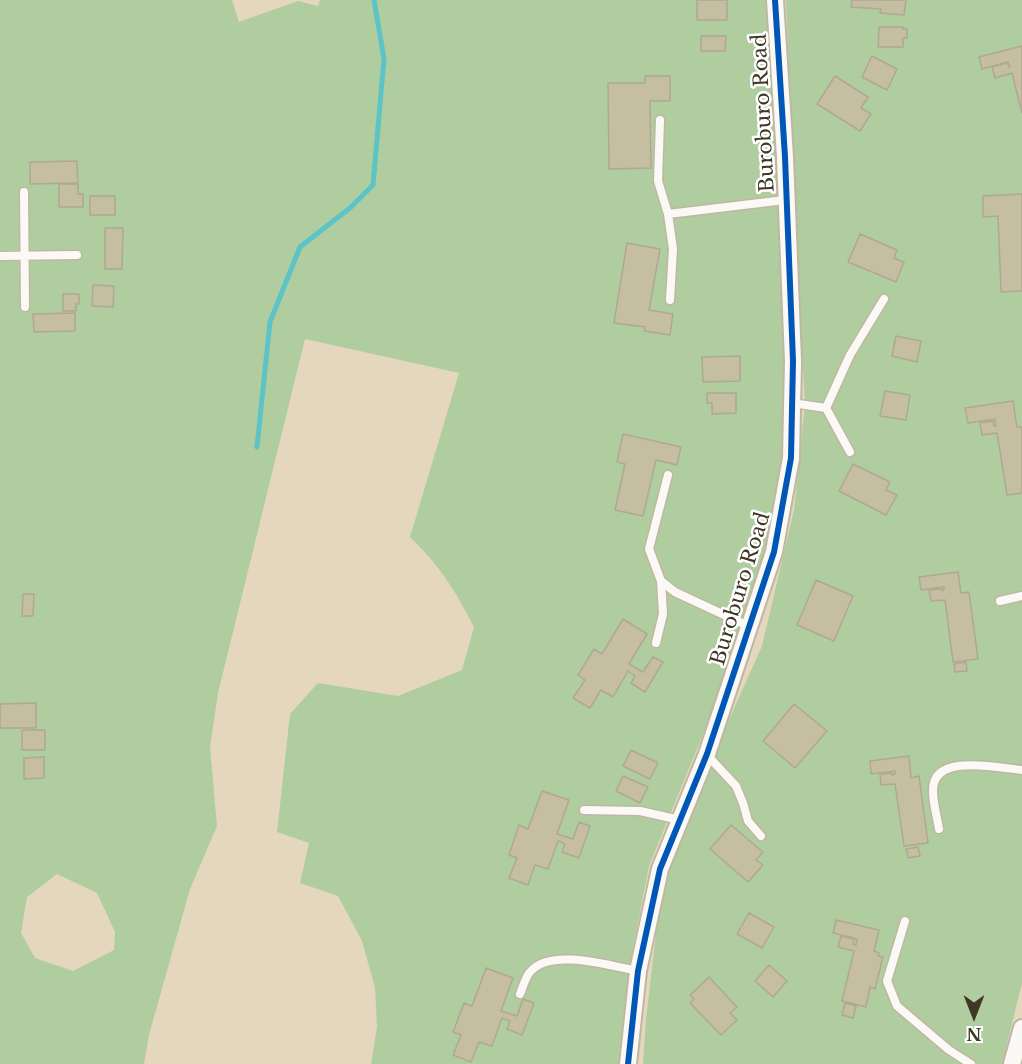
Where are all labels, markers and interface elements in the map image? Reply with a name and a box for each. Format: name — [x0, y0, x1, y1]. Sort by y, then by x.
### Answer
street label: Buroburo Road — [748, 33, 780, 193]
street label: Buroburo Road — [706, 510, 776, 668]
north arrow — [944, 986, 1004, 1046]
text: N — [966, 1024, 982, 1044]

